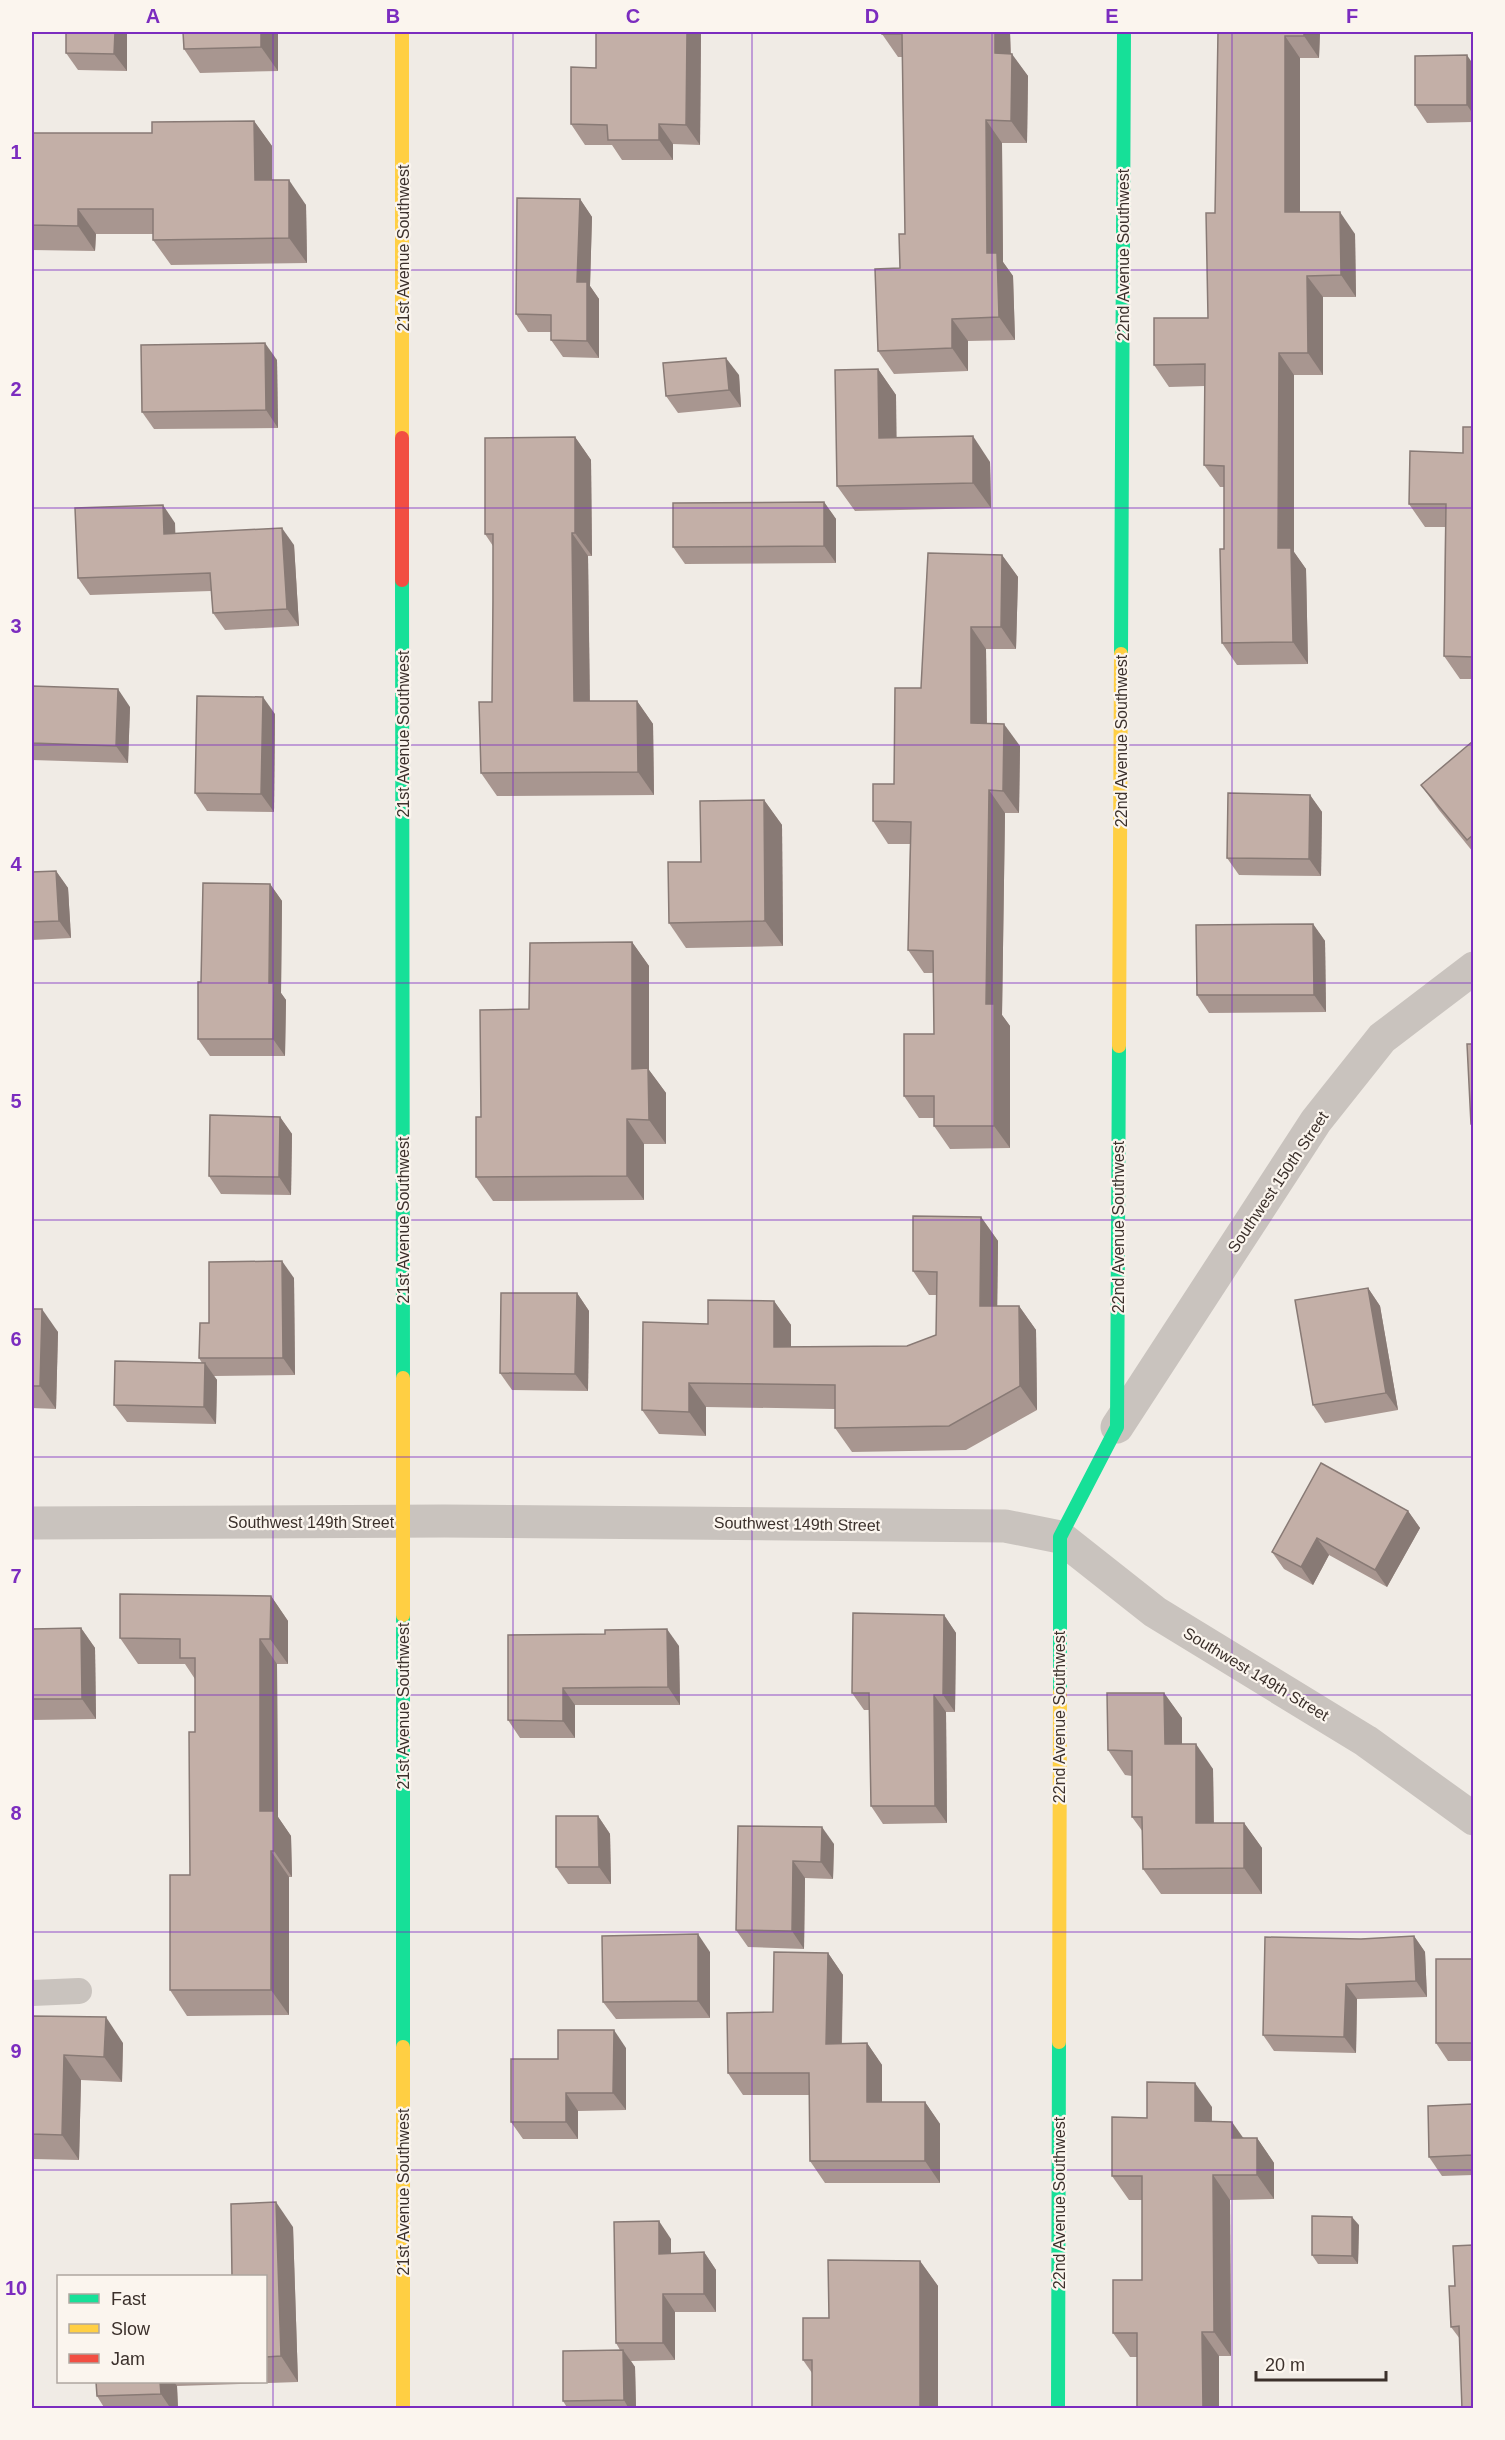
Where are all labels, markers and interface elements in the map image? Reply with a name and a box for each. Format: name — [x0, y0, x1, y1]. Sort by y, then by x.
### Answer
text: A — [146, 5, 160, 27]
text: B — [386, 5, 400, 27]
text: C — [626, 5, 640, 27]
text: D — [865, 5, 879, 27]
text: E — [1105, 5, 1119, 27]
text: F — [1346, 5, 1358, 27]
text: 1 — [10, 141, 22, 163]
street label: 21st Avenue Southwest — [395, 164, 412, 331]
street label: 22nd Avenue Southwest — [1115, 168, 1132, 341]
text: 2 — [10, 378, 22, 400]
text: 3 — [10, 615, 22, 637]
street label: 21st Avenue Southwest — [395, 650, 412, 817]
street label: 22nd Avenue Southwest — [1113, 654, 1130, 827]
text: 4 — [10, 853, 22, 875]
text: 5 — [10, 1090, 22, 1112]
street label: Southwest 150th Street — [1224, 1108, 1332, 1256]
street label: 21st Avenue Southwest — [395, 1136, 412, 1303]
street label: 22nd Avenue Southwest — [1110, 1140, 1127, 1313]
text: 6 — [10, 1328, 22, 1350]
street label: Southwest 149th Street — [228, 1514, 395, 1531]
street label: Southwest 149th Street — [714, 1514, 881, 1534]
text: 7 — [10, 1565, 22, 1587]
street label: 21st Avenue Southwest — [395, 1622, 412, 1789]
street label: Southwest 149th Street — [1180, 1624, 1332, 1724]
street label: 22nd Avenue Southwest — [1051, 1630, 1068, 1803]
text: 8 — [10, 1802, 22, 1824]
text: 9 — [10, 2040, 22, 2062]
street label: 21st Avenue Southwest — [395, 2108, 412, 2275]
street label: 22nd Avenue Southwest — [1051, 2116, 1068, 2289]
legend — [57, 2275, 267, 2383]
text: 10 — [5, 2277, 27, 2299]
text: Fast — [111, 2289, 146, 2309]
text: Slow — [111, 2319, 151, 2339]
scale bar — [1256, 2344, 1386, 2382]
text: Jam — [111, 2349, 145, 2369]
text: 20 m — [1265, 2355, 1305, 2375]

